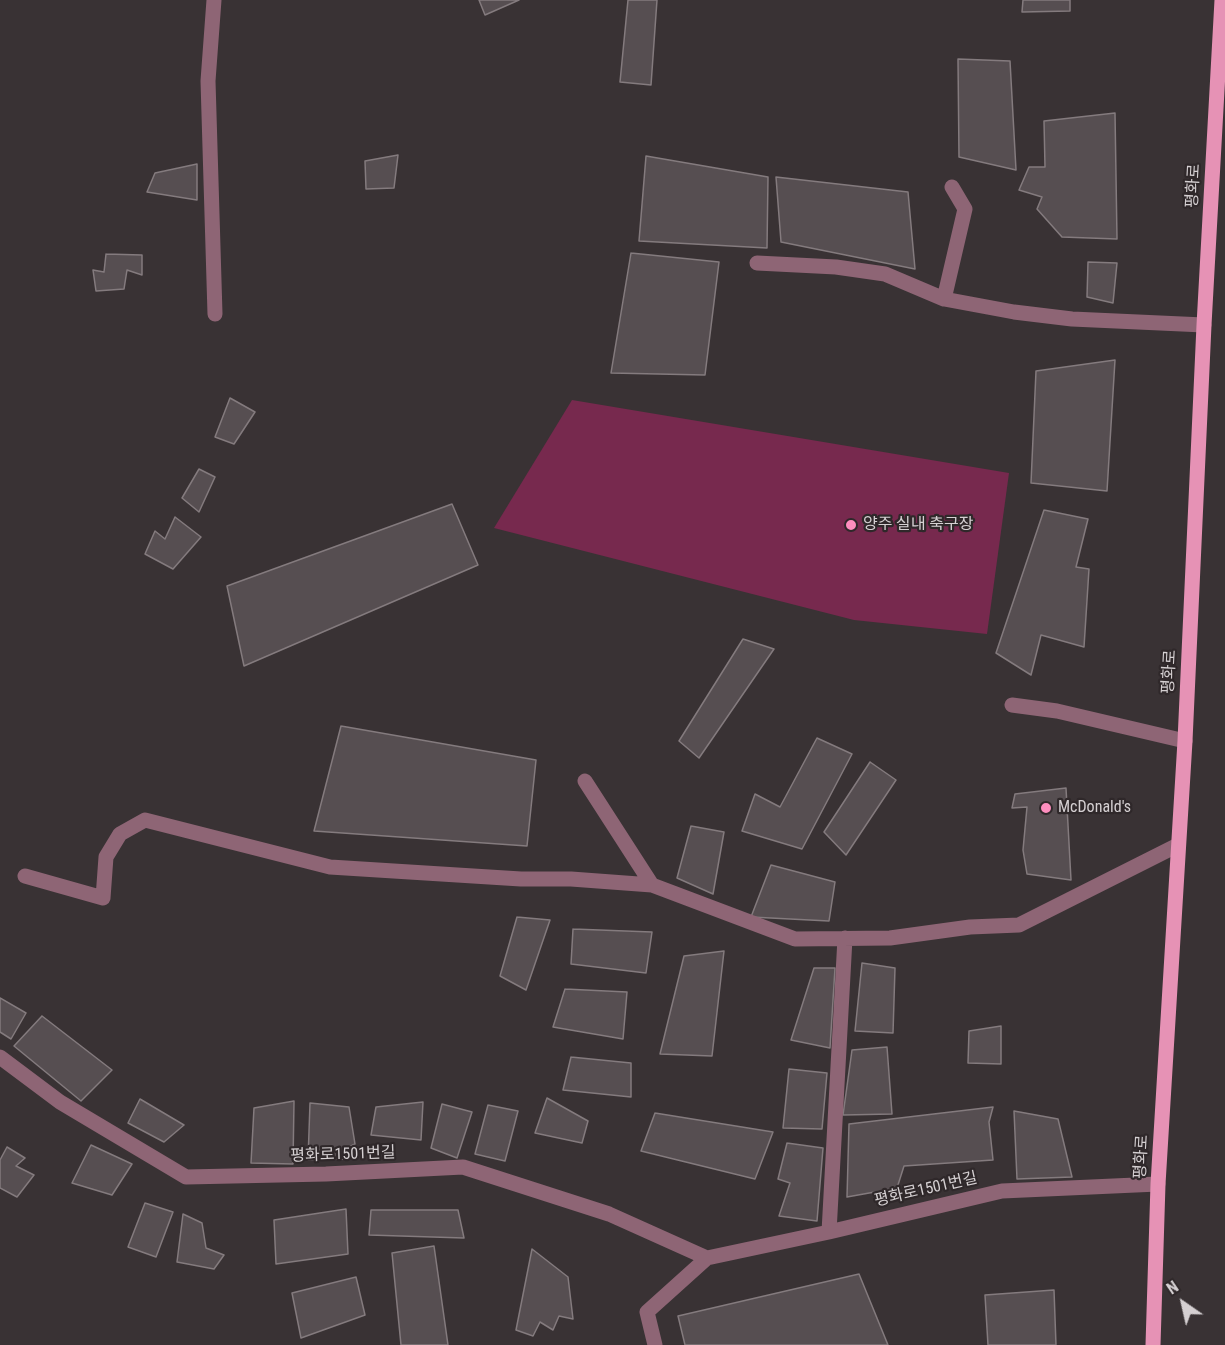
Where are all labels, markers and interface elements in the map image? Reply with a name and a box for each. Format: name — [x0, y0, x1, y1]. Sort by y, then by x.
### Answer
street label: 평화로 — [1183, 163, 1205, 209]
place label: 양주 실내 축구장 — [863, 515, 973, 535]
marker: 양주 실내 축구장 — [844, 518, 858, 532]
street label: 평화로 — [1159, 649, 1181, 695]
place label: McDonald's — [1058, 798, 1131, 818]
marker: McDonald's — [1039, 801, 1053, 815]
street label: 평화로 — [1131, 1134, 1153, 1180]
street label: 평화로1501번길 — [290, 1144, 396, 1166]
street label: 평화로1501번길 — [873, 1169, 979, 1211]
north arrow — [1153, 1273, 1213, 1333]
text: N — [1163, 1277, 1182, 1298]

